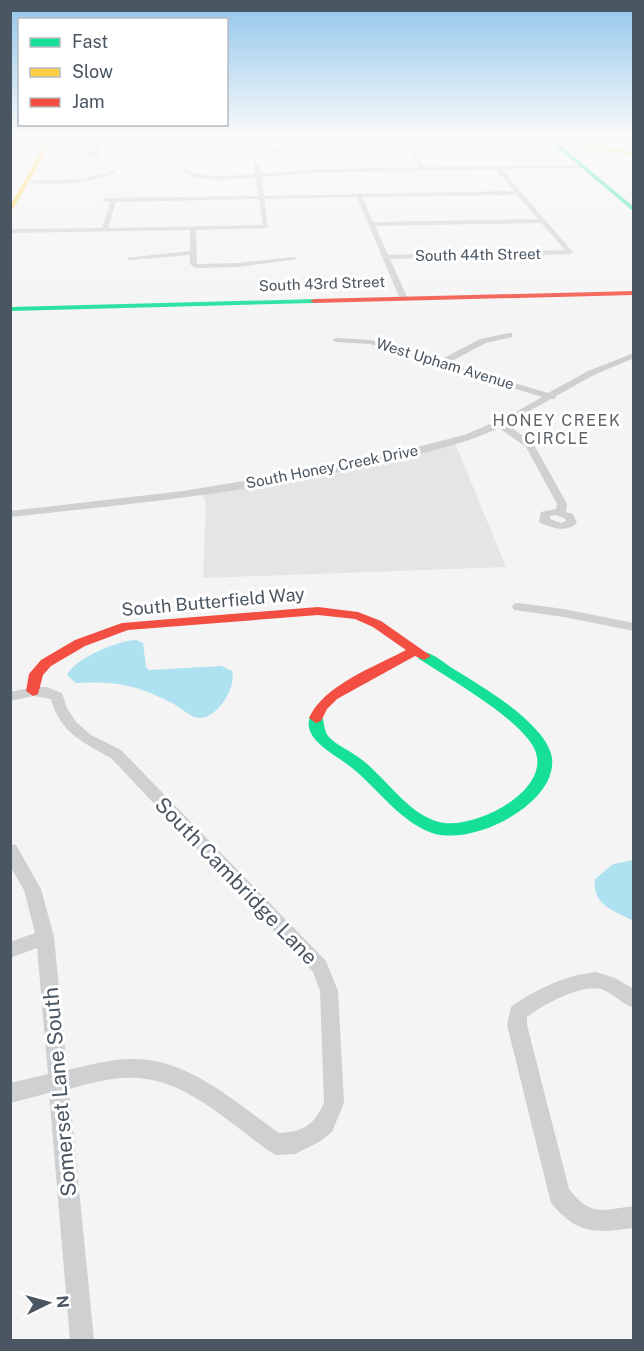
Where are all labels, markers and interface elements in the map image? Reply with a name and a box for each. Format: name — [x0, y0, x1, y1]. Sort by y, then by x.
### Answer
legend — [18, 18, 228, 126]
text: Fast — [72, 31, 108, 52]
text: Slow — [72, 61, 113, 82]
text: Jam — [72, 91, 105, 112]
street label: South 44th Street — [415, 245, 541, 264]
street label: South 43rd Street — [259, 273, 386, 294]
street label: West Upham Avenue — [374, 334, 516, 393]
district label: HONEY CREEK CIRCLE — [492, 411, 622, 448]
street label: South Honey Creek Drive — [244, 441, 419, 492]
street label: South Butterfield Way — [120, 583, 306, 620]
street label: South Cambridge Lane — [150, 792, 323, 970]
street label: Somerset Lane South — [38, 986, 81, 1198]
north arrow — [18, 1273, 78, 1333]
text: N — [52, 1295, 72, 1309]

